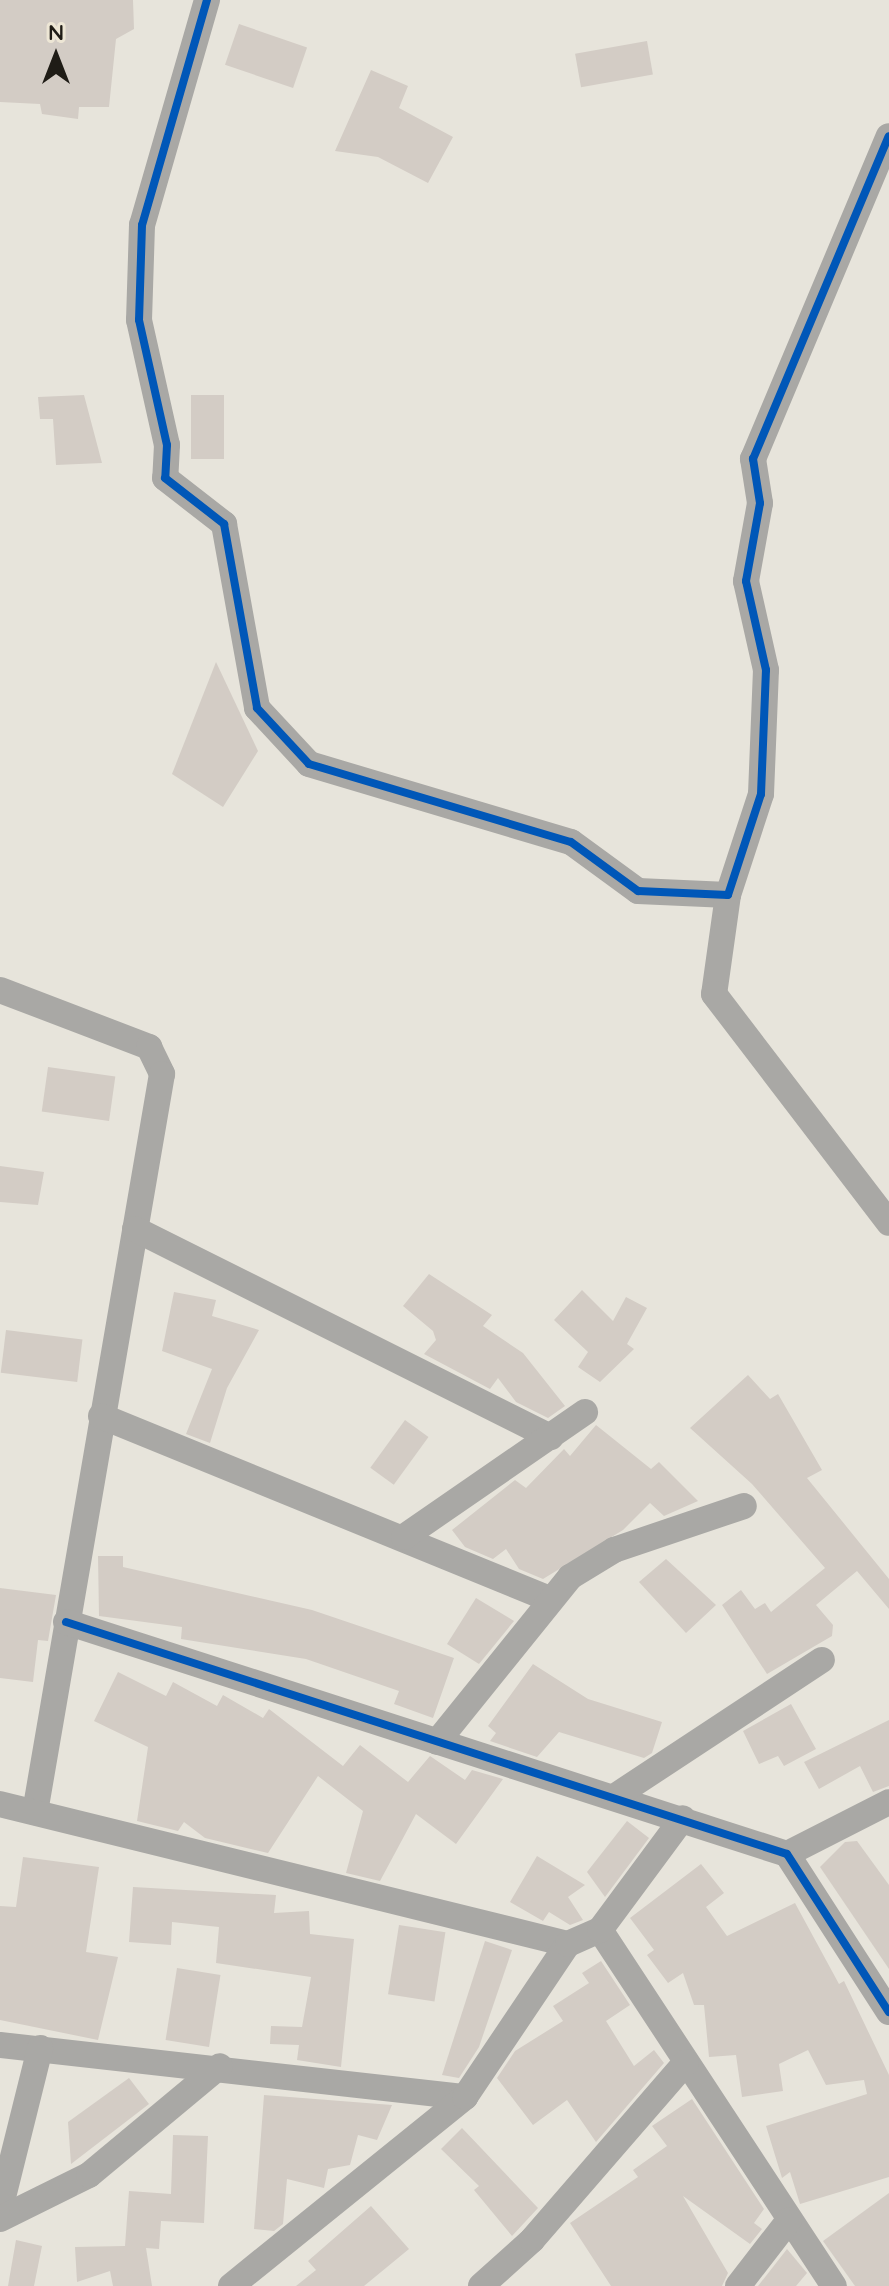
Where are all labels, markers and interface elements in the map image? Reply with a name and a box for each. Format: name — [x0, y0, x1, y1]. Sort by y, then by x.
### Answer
north arrow — [16, 16, 96, 96]
text: N — [48, 18, 64, 46]

